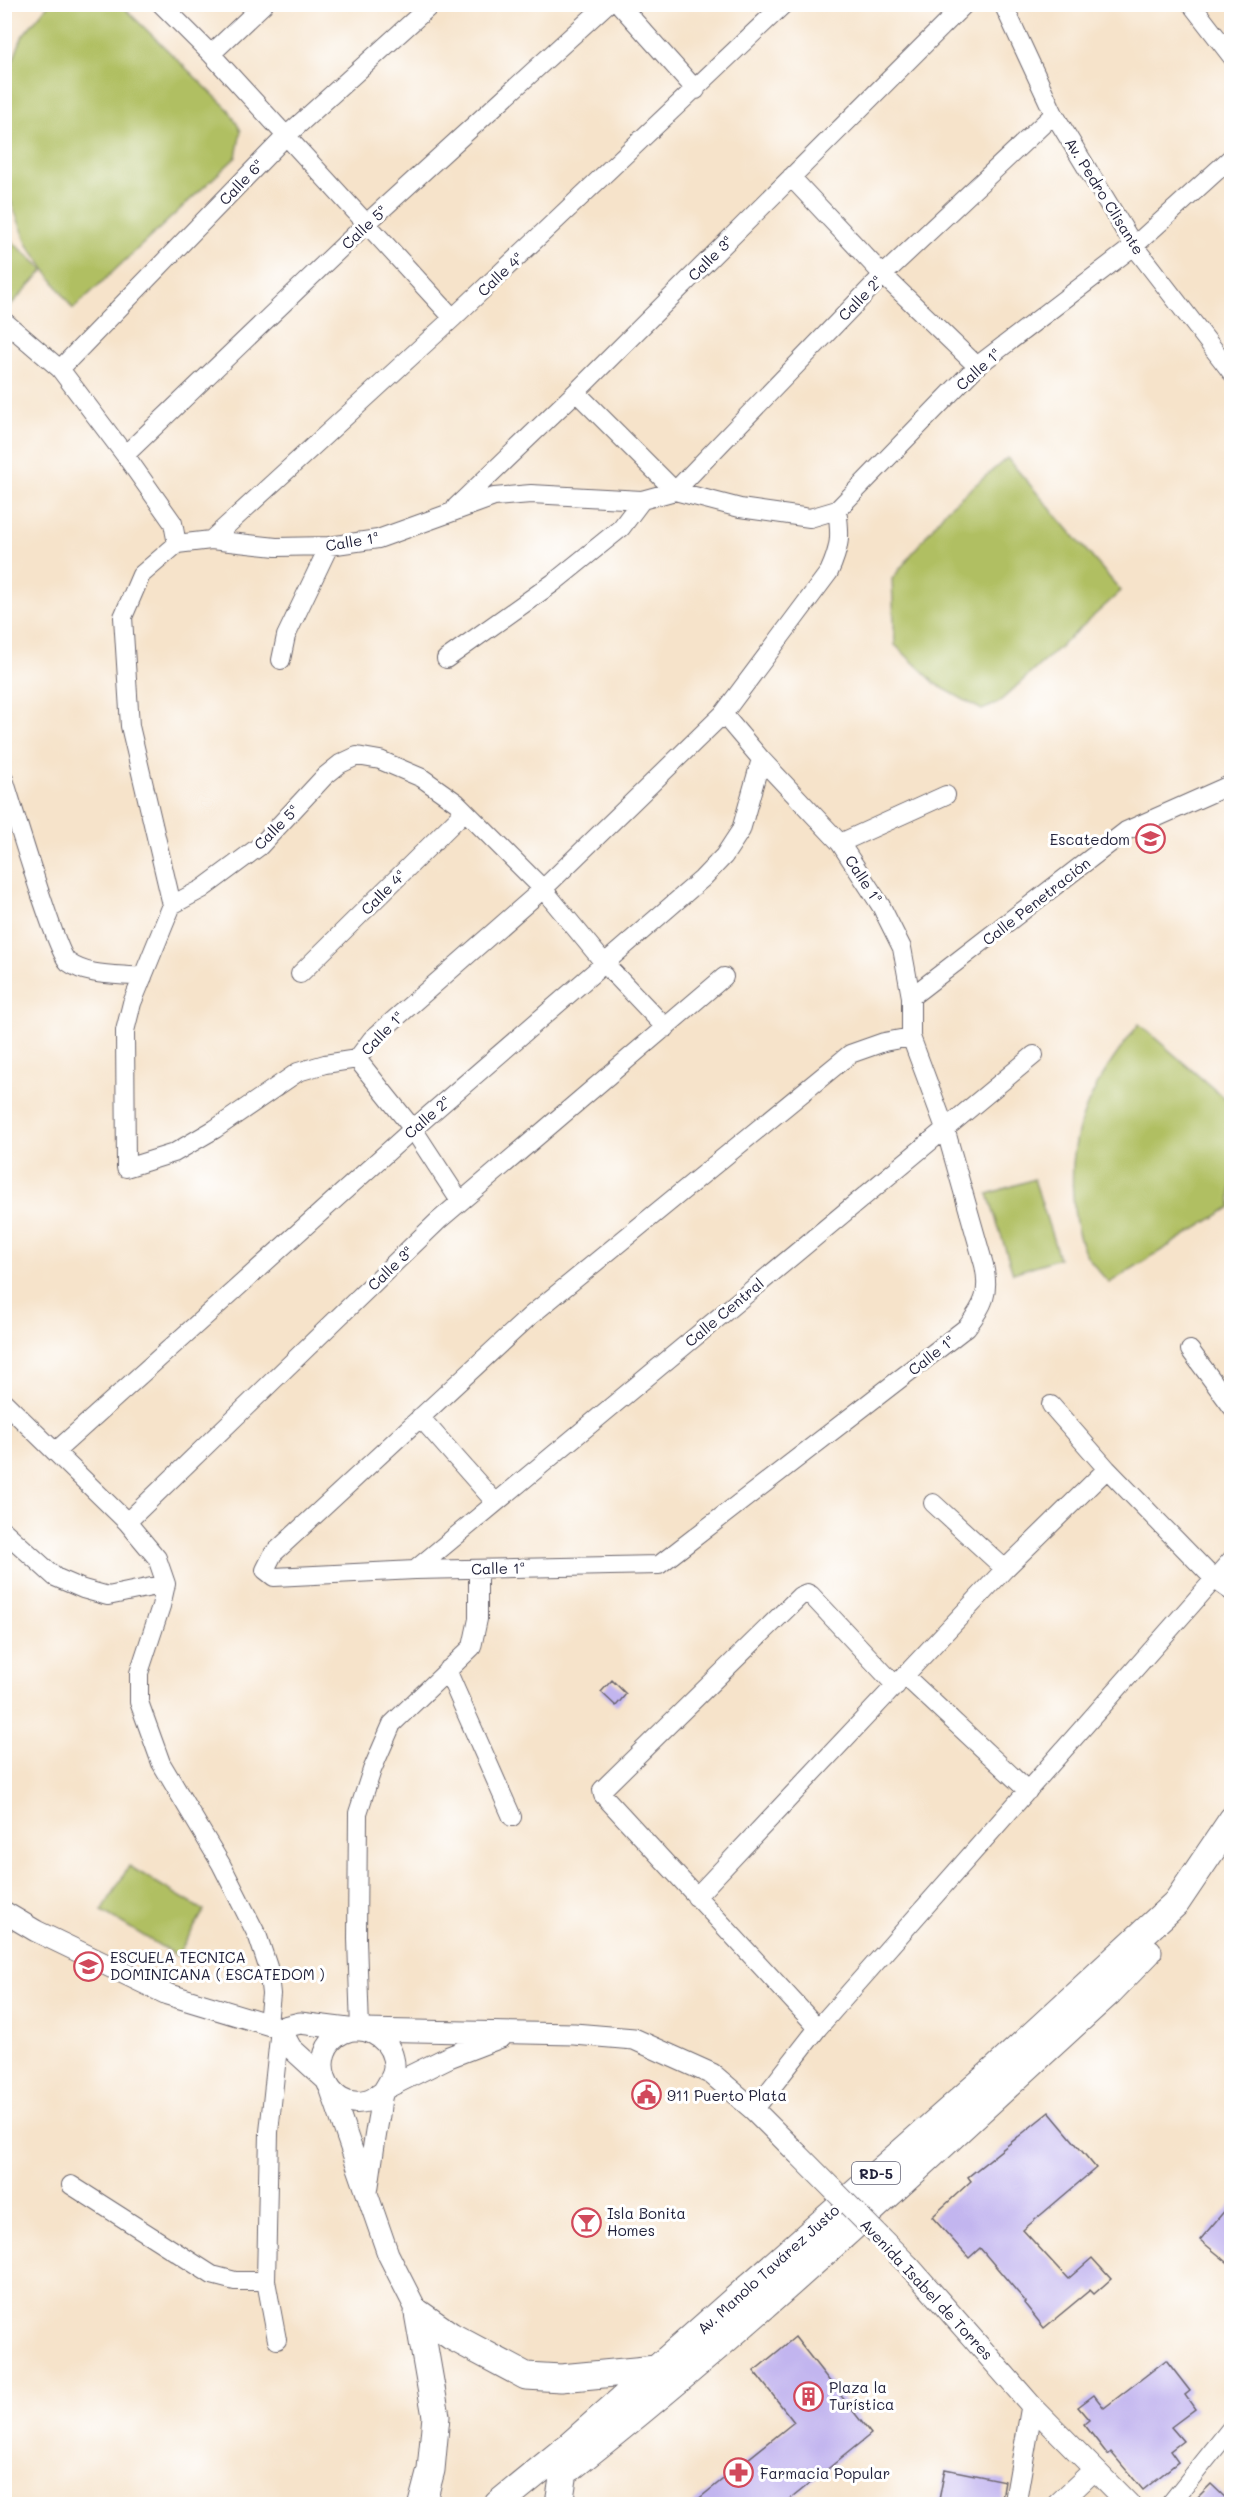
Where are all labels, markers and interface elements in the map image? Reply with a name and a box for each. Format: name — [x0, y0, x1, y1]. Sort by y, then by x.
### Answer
street label: Av. Pedro Clisante — [1061, 134, 1149, 258]
street label: Calle 6ª — [214, 155, 268, 209]
street label: Calle 5ª — [337, 201, 391, 253]
street label: Calle 3ª — [683, 231, 737, 285]
street label: Calle 4ª — [473, 248, 527, 300]
street label: Calle 2ª — [834, 271, 886, 325]
street label: Calle 1ª — [951, 344, 1005, 394]
street label: Calle 1ª — [324, 527, 380, 555]
street label: Calle 5ª — [249, 800, 303, 854]
school or university icon: Escatedom — [1135, 823, 1167, 855]
place label: Escatedom — [1050, 829, 1130, 849]
street label: Calle 1ª — [841, 851, 887, 907]
street label: Calle Penetración — [978, 853, 1094, 949]
street label: Calle 4ª — [356, 865, 410, 919]
street label: Calle 1ª — [356, 1007, 408, 1059]
street label: Calle 2ª — [400, 1091, 454, 1143]
street label: Calle 3ª — [363, 1241, 417, 1295]
street label: Calle Central — [680, 1273, 768, 1351]
street label: Calle 1ª — [904, 1331, 958, 1379]
street label: Calle 1ª — [471, 1558, 525, 1578]
place label: ESCUELA TECNICA DOMINICANA ( ESCATEDOM ) — [110, 1947, 325, 1984]
school or university icon: ESCUELA TECNICA DOMINICANA ( ESCATEDOM ) — [73, 1950, 105, 1982]
public building icon: 911 Puerto Plata — [630, 2079, 662, 2111]
place label: 911 Puerto Plata — [667, 2085, 787, 2105]
road number: RD-5 — [852, 2162, 900, 2184]
street label: Av. Manolo Tavárez Justo — [693, 2200, 843, 2338]
place label: Isla Bonita Homes — [607, 2203, 686, 2240]
bar icon: Isla Bonita Homes — [570, 2206, 602, 2238]
street label: Avenida Isabel de Torres — [856, 2214, 998, 2364]
place label: Plaza la Turística — [829, 2377, 894, 2414]
building icon: Plaza la Turística — [792, 2380, 824, 2412]
pharmacy icon: Farmacia Popular — [723, 2457, 755, 2489]
place label: Farmacia Popular — [760, 2463, 890, 2483]

